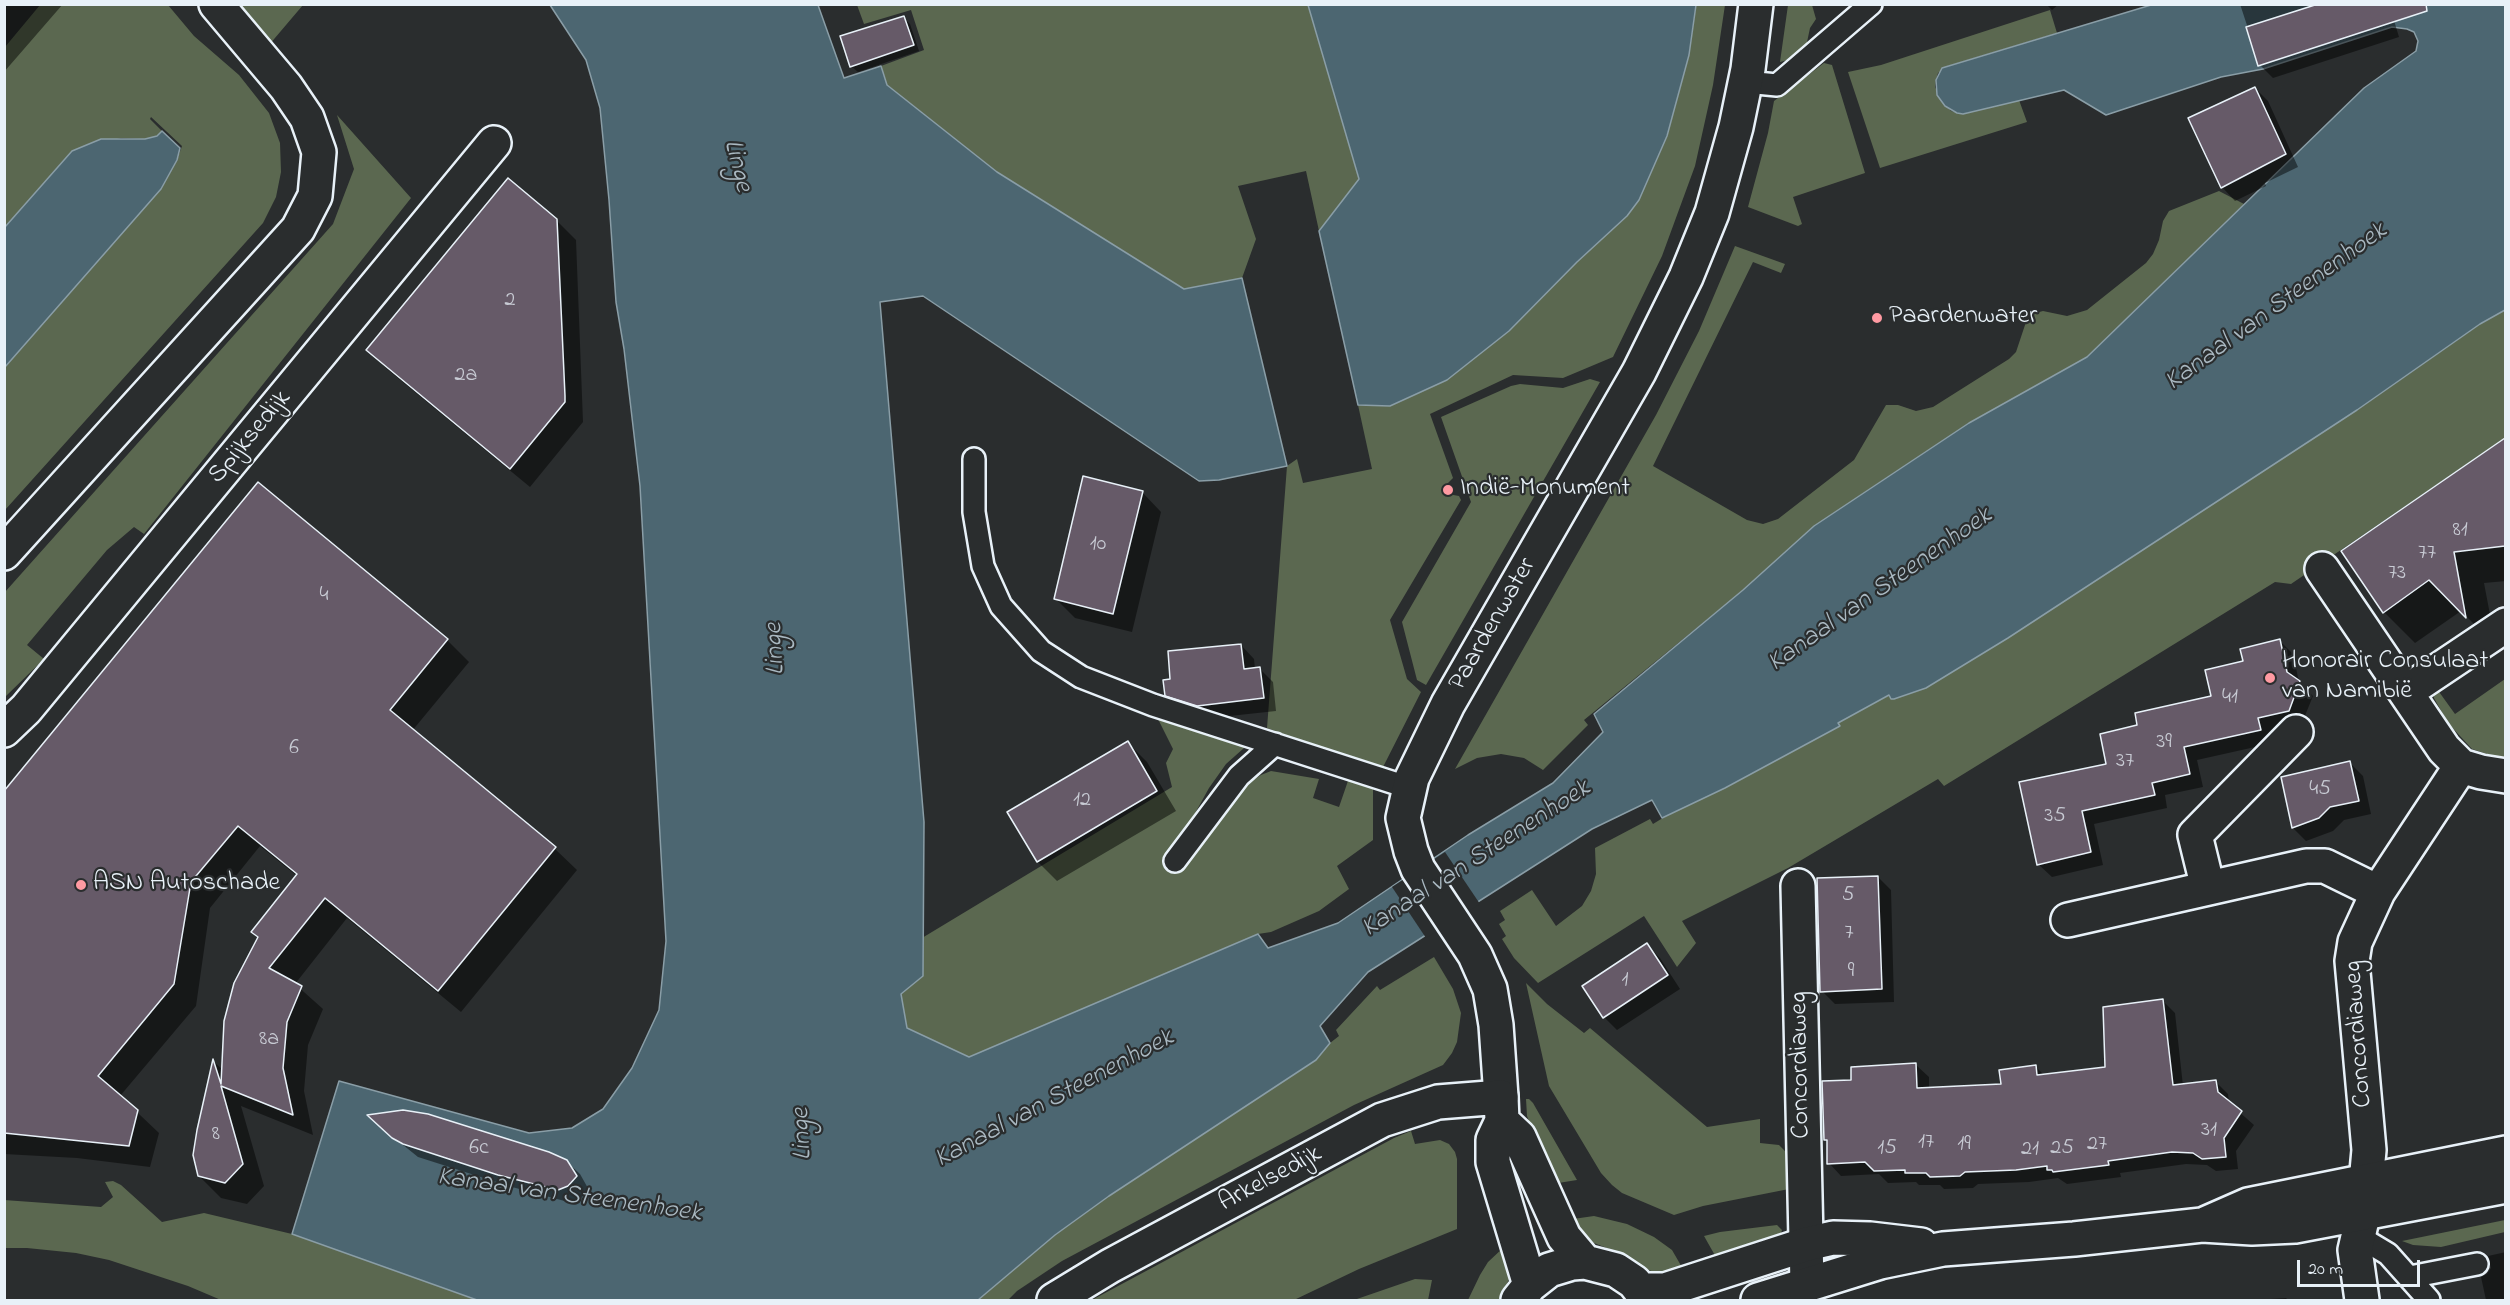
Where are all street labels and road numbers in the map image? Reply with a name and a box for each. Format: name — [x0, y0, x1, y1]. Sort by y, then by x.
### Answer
street label: Spijksedijk — [203, 385, 299, 491]
street label: Paardenwater — [1443, 553, 1545, 697]
street label: Concordiaweg — [2339, 959, 2381, 1109]
street label: Concordiaweg — [1785, 991, 1819, 1139]
street label: Arkelsedijk — [1214, 1140, 1328, 1220]

